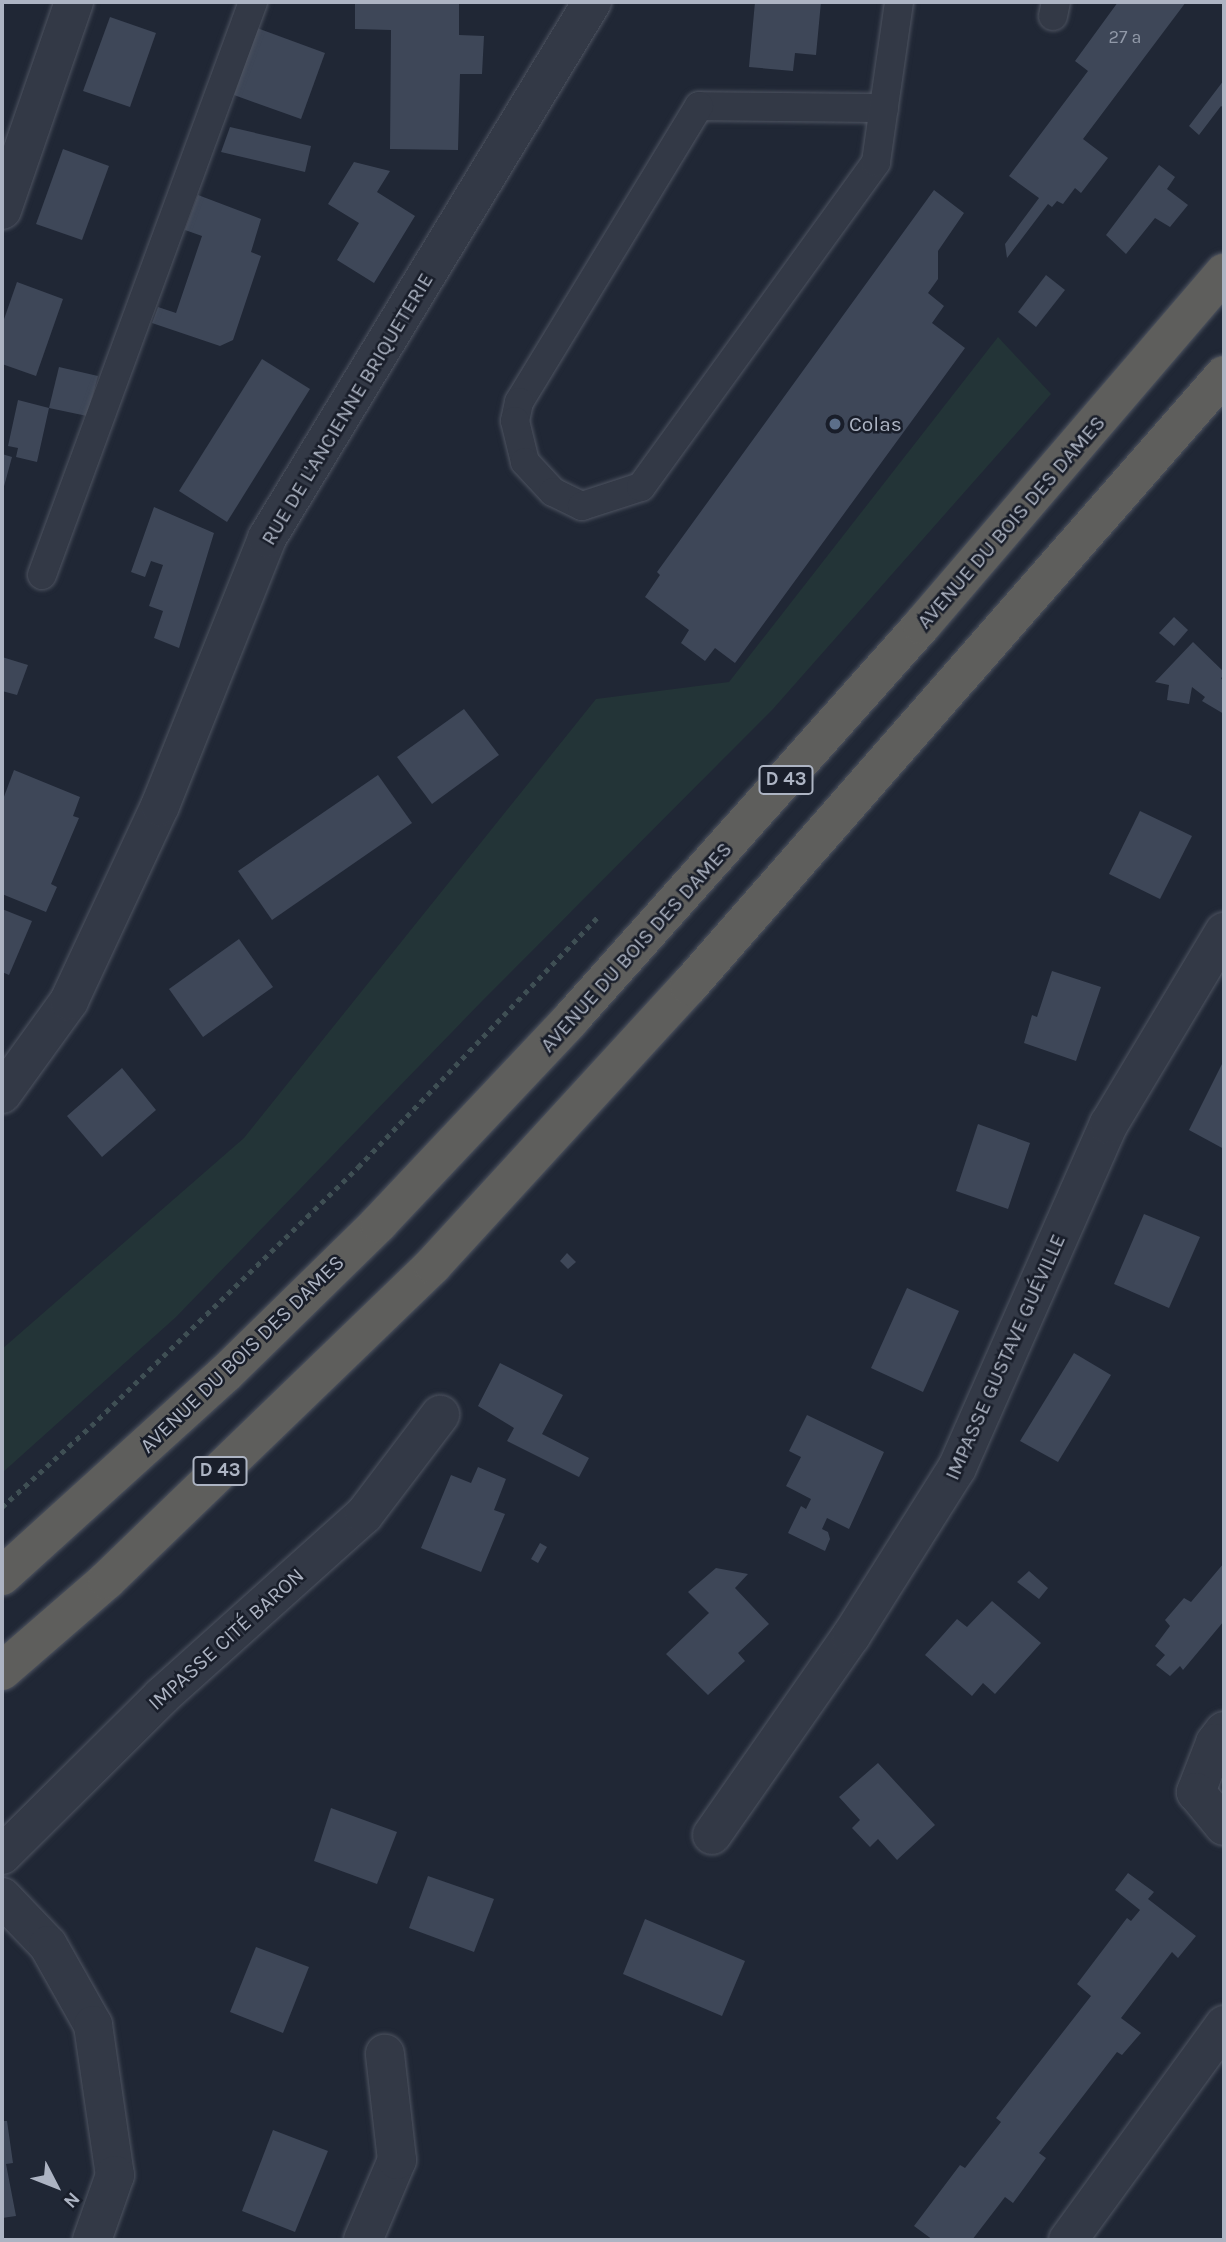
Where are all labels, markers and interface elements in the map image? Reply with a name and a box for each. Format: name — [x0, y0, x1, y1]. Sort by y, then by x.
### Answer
house number: 27 a — [1108, 26, 1142, 48]
street label: RUE DE L'ANCIENNE BRIQUETERIE — [256, 268, 438, 550]
street label: AVENUE DU BOIS DES DAMES — [912, 410, 1110, 634]
place label: Colas — [849, 411, 902, 437]
marker: Colas — [827, 416, 843, 432]
road number: D 43 — [758, 764, 814, 796]
street label: AVENUE DU BOIS DES DAMES — [535, 837, 737, 1057]
street label: IMPASSE GUSTAVE GUÉVILLE — [939, 1230, 1071, 1484]
street label: AVENUE DU BOIS DES DAMES — [135, 1250, 349, 1458]
road number: D 43 — [192, 1456, 248, 1486]
street label: IMPASSE CITÉ BARON — [143, 1563, 309, 1715]
north arrow — [21, 2151, 91, 2221]
text: N — [59, 2188, 84, 2212]

